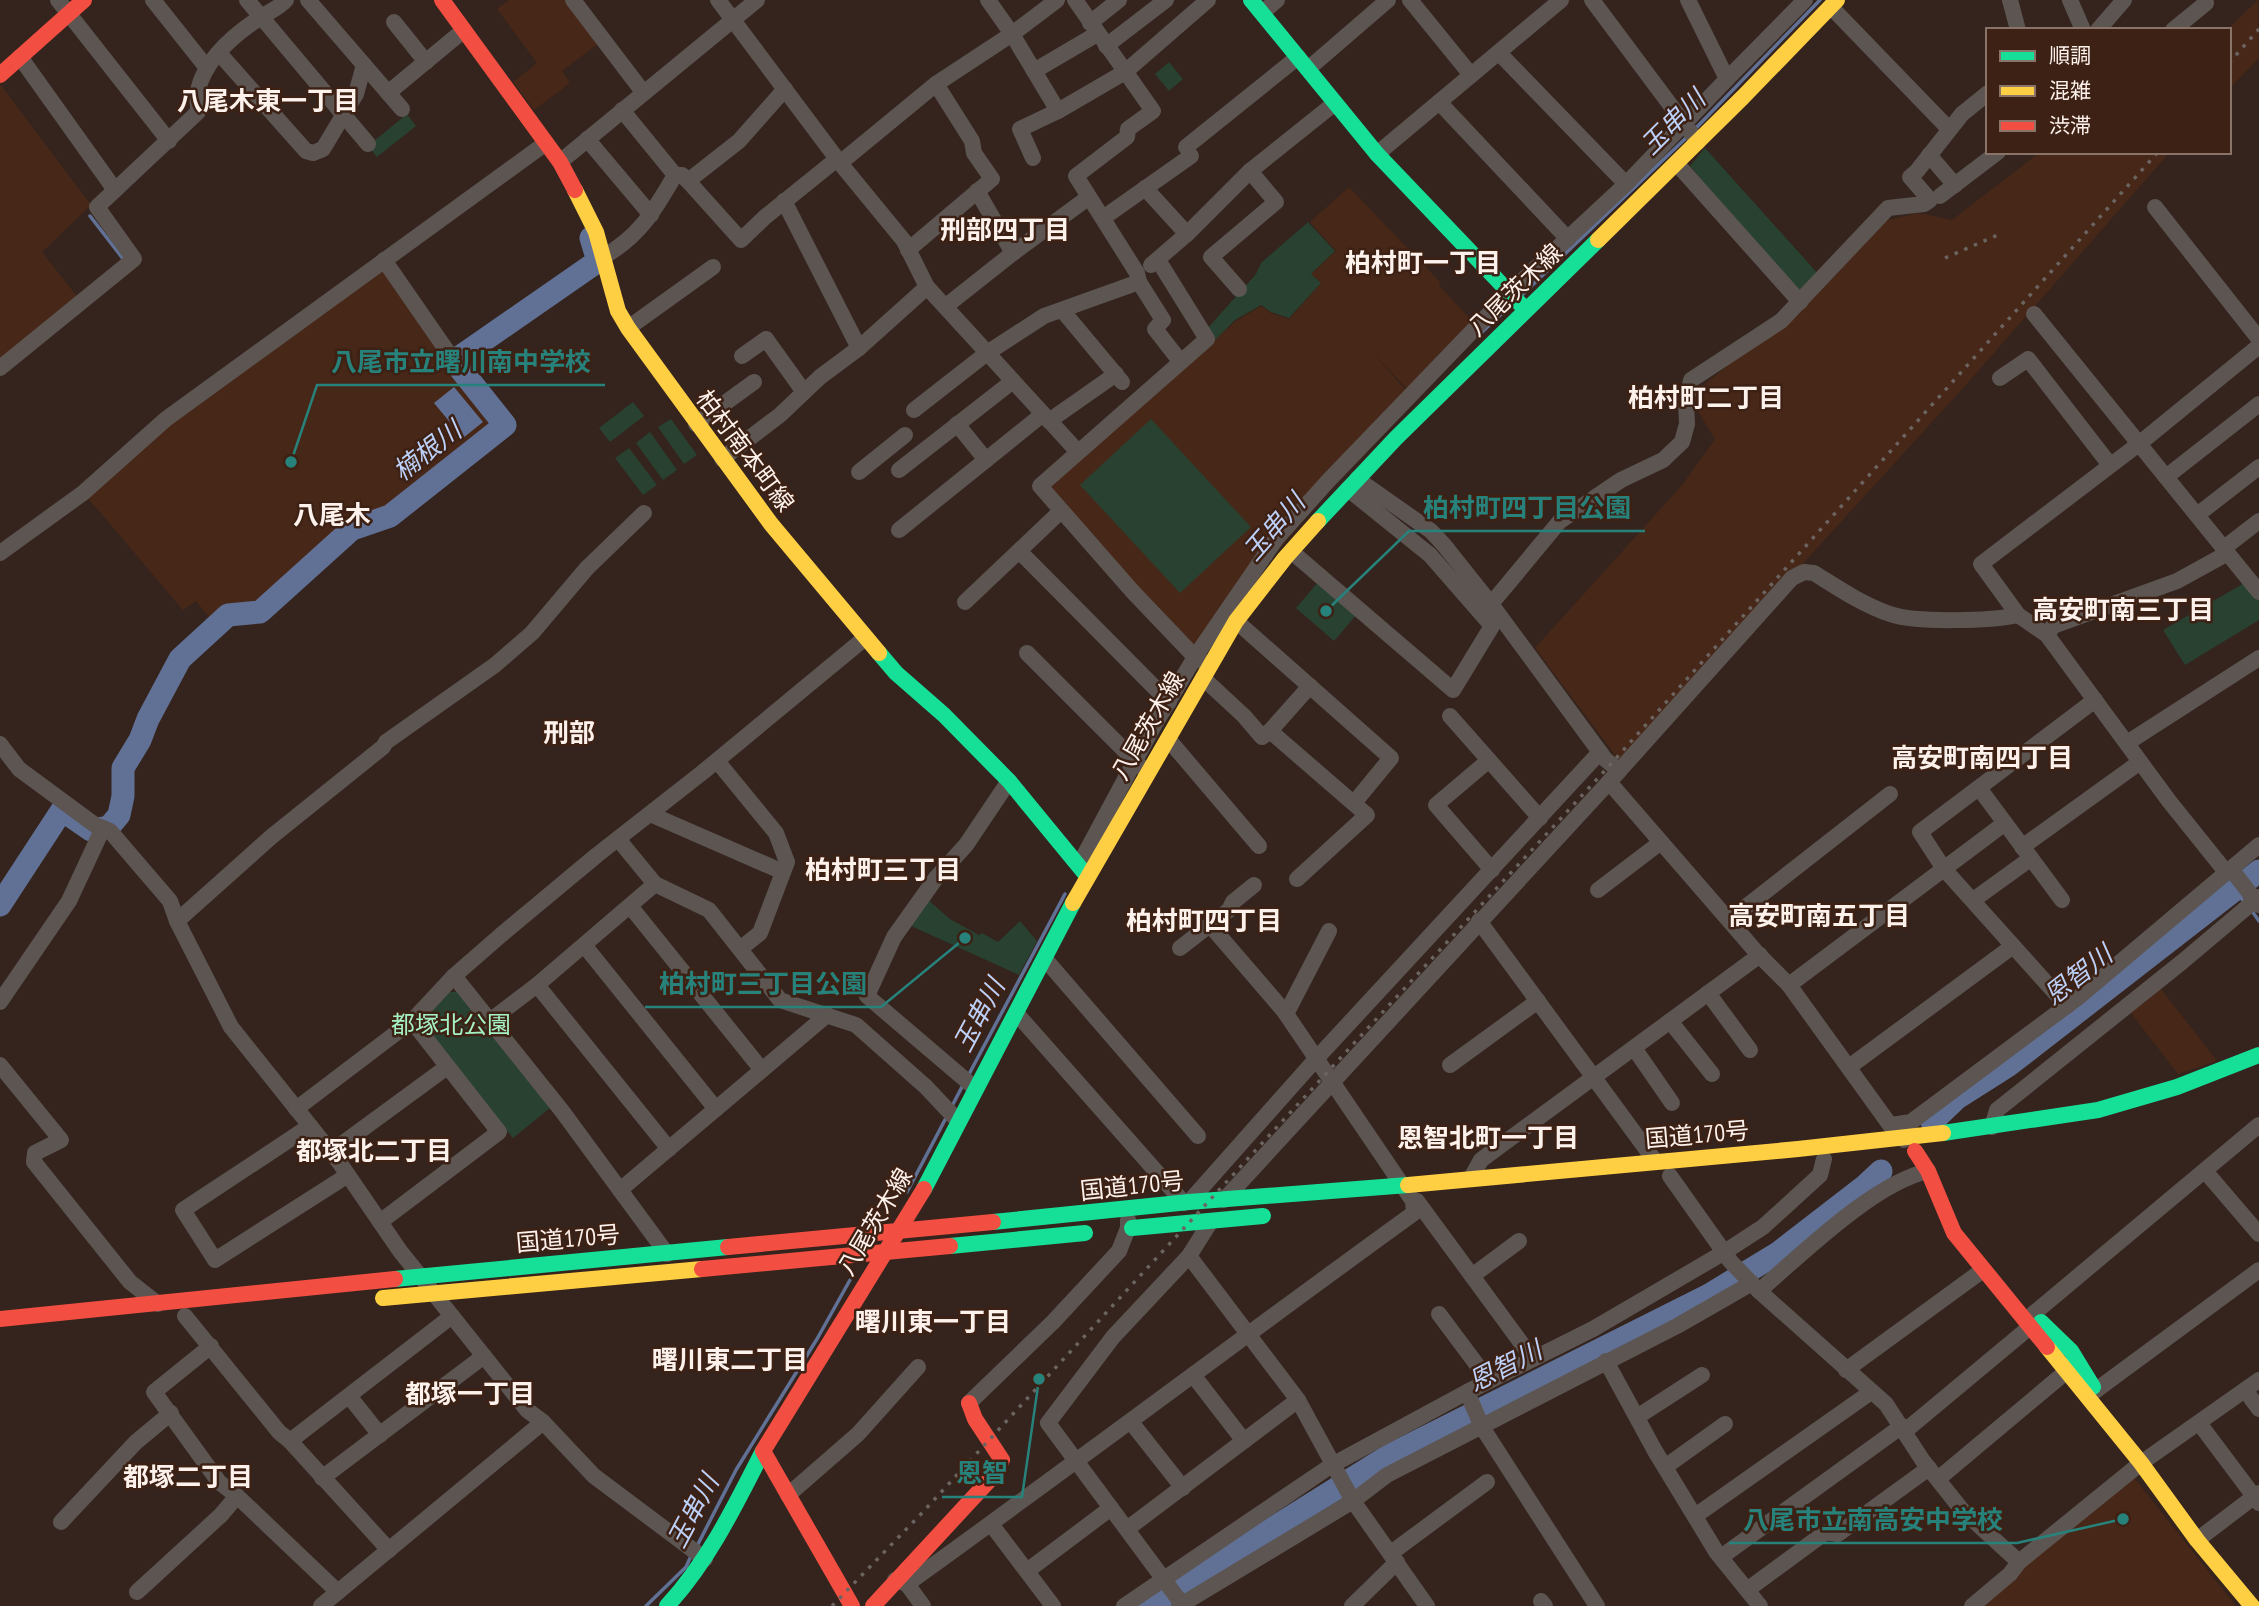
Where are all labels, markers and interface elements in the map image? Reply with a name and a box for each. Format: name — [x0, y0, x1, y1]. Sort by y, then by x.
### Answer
legend — [1986, 28, 2231, 154]
text: 順調 — [2049, 42, 2091, 69]
text: 混雑 — [2049, 77, 2091, 104]
water label: 玉串川 — [1633, 80, 1714, 161]
district label: 八尾木東一丁目 — [177, 84, 359, 117]
text: 渋滞 — [2049, 112, 2091, 139]
district label: 刑部四丁目 — [940, 213, 1070, 246]
street label: 八尾茨木線 — [1461, 237, 1569, 342]
district label: 柏村町一丁目 — [1345, 246, 1501, 279]
callout: 八尾市立曙川南中学校 — [317, 338, 605, 385]
text: 八尾市立曙川南中学校 — [331, 345, 591, 378]
district label: 柏村町二丁目 — [1628, 381, 1784, 414]
street label: 柏村南本町線 — [690, 384, 801, 518]
water label: 楠根川 — [386, 412, 470, 488]
water label: 玉串川 — [1236, 484, 1314, 567]
callout: 柏村町四丁目公園 — [1409, 484, 1645, 531]
text: 柏村町四丁目公園 — [1423, 491, 1631, 524]
district label: 八尾木 — [293, 498, 371, 531]
district label: 高安町南三丁目 — [2032, 593, 2214, 626]
street label: 八尾茨木線 — [1104, 666, 1191, 785]
district label: 刑部 — [543, 716, 595, 749]
district label: 高安町南四丁目 — [1891, 741, 2073, 774]
district label: 柏村町三丁目 — [805, 853, 961, 886]
district label: 高安町南五丁目 — [1728, 899, 1910, 932]
district label: 柏村町四丁目 — [1126, 904, 1282, 937]
water label: 恩智川 — [2037, 936, 2121, 1012]
callout: 柏村町三丁目公園 — [645, 960, 881, 1007]
text: 柏村町三丁目公園 — [659, 967, 867, 1000]
water label: 玉串川 — [946, 970, 1013, 1057]
park label: 都塚北公園 — [391, 1009, 511, 1040]
street label: 国道170号 — [1644, 1115, 1750, 1154]
district label: 恩智北町一丁目 — [1397, 1121, 1579, 1154]
district label: 都塚北二丁目 — [296, 1134, 452, 1167]
street label: 八尾茨木線 — [830, 1162, 919, 1281]
street label: 国道170号 — [1078, 1165, 1185, 1206]
street label: 国道170号 — [515, 1219, 621, 1258]
district label: 曙川東一丁目 — [855, 1305, 1011, 1338]
water label: 恩智川 — [1463, 1332, 1550, 1398]
district label: 曙川東二丁目 — [652, 1343, 808, 1376]
district label: 都塚一丁目 — [405, 1377, 535, 1410]
callout: 恩智 — [942, 1450, 1022, 1497]
text: 恩智 — [956, 1456, 1008, 1489]
district label: 都塚二丁目 — [123, 1460, 253, 1493]
water label: 玉串川 — [660, 1466, 727, 1553]
callout: 八尾市立南高安中学校 — [1729, 1496, 2017, 1543]
text: 八尾市立南高安中学校 — [1743, 1503, 2003, 1536]

